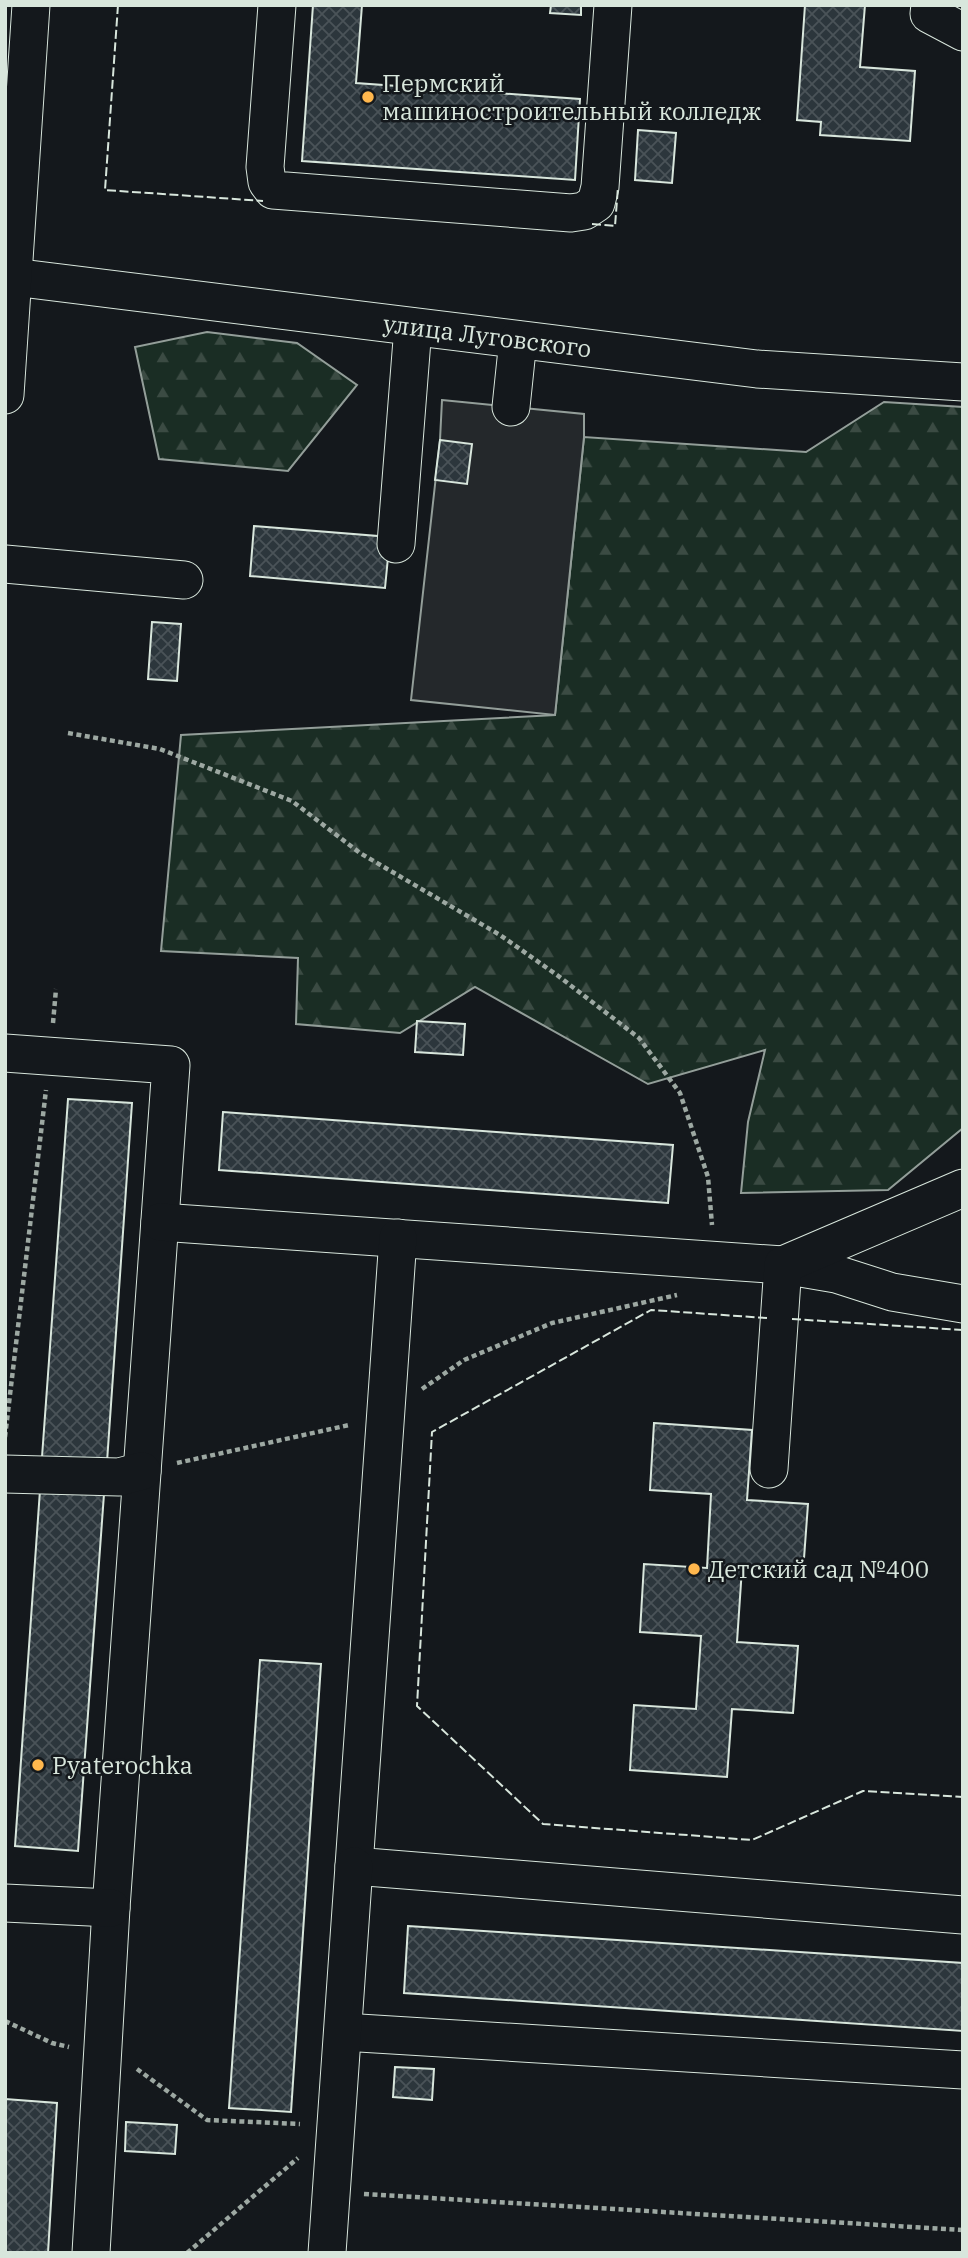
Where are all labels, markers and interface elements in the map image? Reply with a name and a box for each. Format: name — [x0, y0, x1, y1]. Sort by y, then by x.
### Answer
place label: Пермский машиностроительный колледж — [382, 67, 761, 127]
marker: Пермский машиностроительный колледж — [360, 89, 376, 105]
street label: улица Луговского — [381, 307, 593, 364]
place label: Детский сад №400 — [708, 1553, 929, 1585]
marker: Детский сад №400 — [686, 1561, 702, 1577]
place label: Pyaterochka — [52, 1749, 193, 1781]
marker: Pyaterochka — [30, 1757, 46, 1773]

